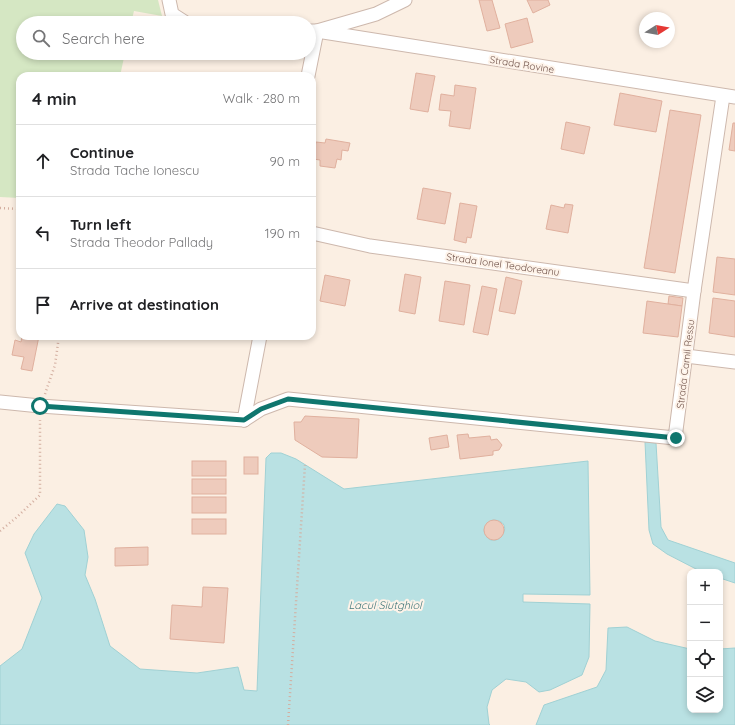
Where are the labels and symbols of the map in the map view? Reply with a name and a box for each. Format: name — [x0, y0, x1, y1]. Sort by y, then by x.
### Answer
north arrow — [639, 12, 675, 48]
street label: Strada Rovine — [489, 53, 555, 76]
street label: Strada Ionel Teodoreanu — [446, 250, 560, 279]
street label: Strada Camil Ressu — [674, 319, 697, 409]
route start — [31, 397, 49, 415]
route end — [667, 429, 685, 447]
water label: Lacul Siutghiol — [348, 598, 423, 612]

